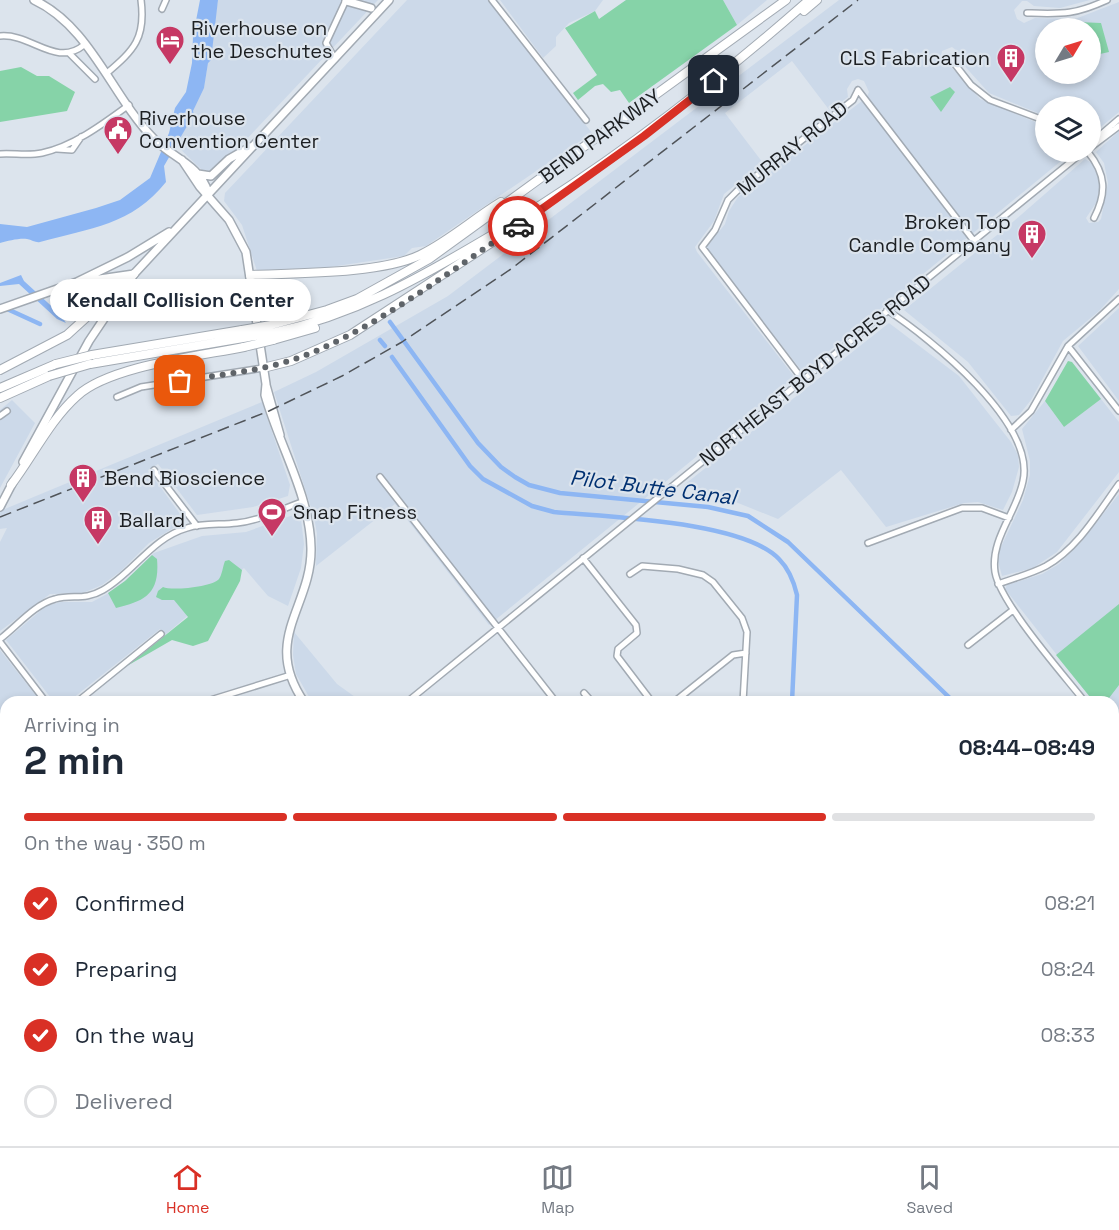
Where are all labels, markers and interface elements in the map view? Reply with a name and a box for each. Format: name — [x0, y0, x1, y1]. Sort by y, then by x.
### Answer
place label: Riverhouse on the Deschutes — [191, 15, 333, 64]
north arrow — [1035, 18, 1101, 84]
map controls — [1035, 18, 1101, 162]
hotel icon: Riverhouse on the Deschutes — [154, 24, 186, 66]
building icon: CLS Fabrication — [995, 42, 1027, 84]
place label: CLS Fabrication — [840, 45, 990, 71]
pin — [688, 55, 739, 106]
icon: home — [697, 64, 730, 97]
street label: BEND PARKWAY — [534, 83, 666, 189]
street label: MURRAY ROAD — [731, 95, 853, 201]
button: layers — [1035, 96, 1101, 162]
place label: Riverhouse Convention Center — [139, 105, 319, 154]
public building icon: Riverhouse Convention Center — [102, 114, 134, 156]
courier — [488, 196, 548, 256]
place label: Broken Top Candle Company — [849, 209, 1011, 258]
icon: car — [502, 210, 535, 243]
building icon: Broken Top Candle Company — [1016, 218, 1048, 260]
street label: NORTHEAST BOYD ACRES ROAD — [694, 269, 936, 471]
callout: Kendall Collision Center — [50, 279, 310, 321]
text: Kendall Collision Center — [67, 287, 294, 313]
pin — [154, 355, 205, 406]
icon: bag — [163, 364, 196, 397]
building icon: Bend Bioscience — [67, 462, 99, 504]
water label: Pilot Butte Canal — [568, 463, 740, 511]
place label: Bend Bioscience — [104, 465, 265, 491]
sports icon: Snap Fitness — [256, 496, 288, 538]
place label: Snap Fitness — [293, 499, 417, 525]
building icon: Ballard — [82, 504, 114, 546]
place label: Ballard — [119, 507, 185, 533]
text: Arriving in — [24, 712, 120, 738]
text: 08:44–08:49 — [959, 733, 1095, 761]
text: 2 min — [24, 736, 125, 785]
text: On the way · 350 m — [24, 830, 206, 856]
icon: check — [24, 887, 57, 920]
text: Confirmed — [75, 889, 185, 917]
text: 08:21 — [1044, 890, 1095, 916]
icon: check — [24, 953, 57, 986]
text: Preparing — [75, 955, 177, 983]
text: 08:24 — [1041, 956, 1095, 982]
icon: check — [24, 1019, 57, 1052]
text: On the way — [75, 1021, 194, 1049]
text: 08:33 — [1041, 1022, 1095, 1048]
text: Delivered — [75, 1087, 173, 1115]
tab: Home — [166, 1161, 210, 1218]
tab: Map — [541, 1161, 575, 1218]
tab: Saved — [906, 1161, 953, 1218]

